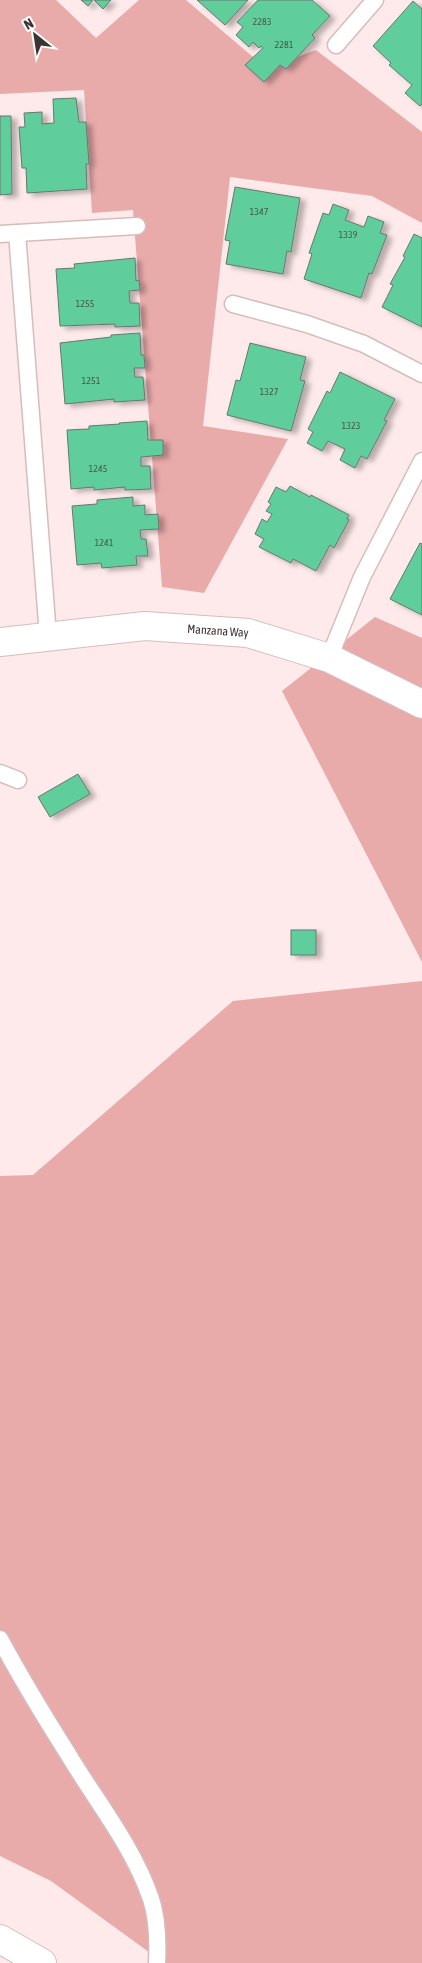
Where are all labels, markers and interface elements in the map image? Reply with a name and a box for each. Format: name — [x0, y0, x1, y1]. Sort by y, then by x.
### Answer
north arrow — [10, 10, 60, 60]
text: N — [21, 15, 36, 33]
house number: 2283 — [253, 16, 272, 27]
house number: 2281 — [275, 39, 294, 50]
house number: 1347 — [250, 206, 269, 217]
house number: 1339 — [339, 229, 358, 240]
house number: 1255 — [76, 298, 95, 309]
house number: 1251 — [82, 375, 101, 386]
house number: 1327 — [260, 386, 279, 397]
house number: 1323 — [342, 420, 361, 431]
house number: 1245 — [89, 463, 108, 474]
house number: 1241 — [95, 537, 114, 548]
street label: Manzana Way — [187, 622, 249, 640]

